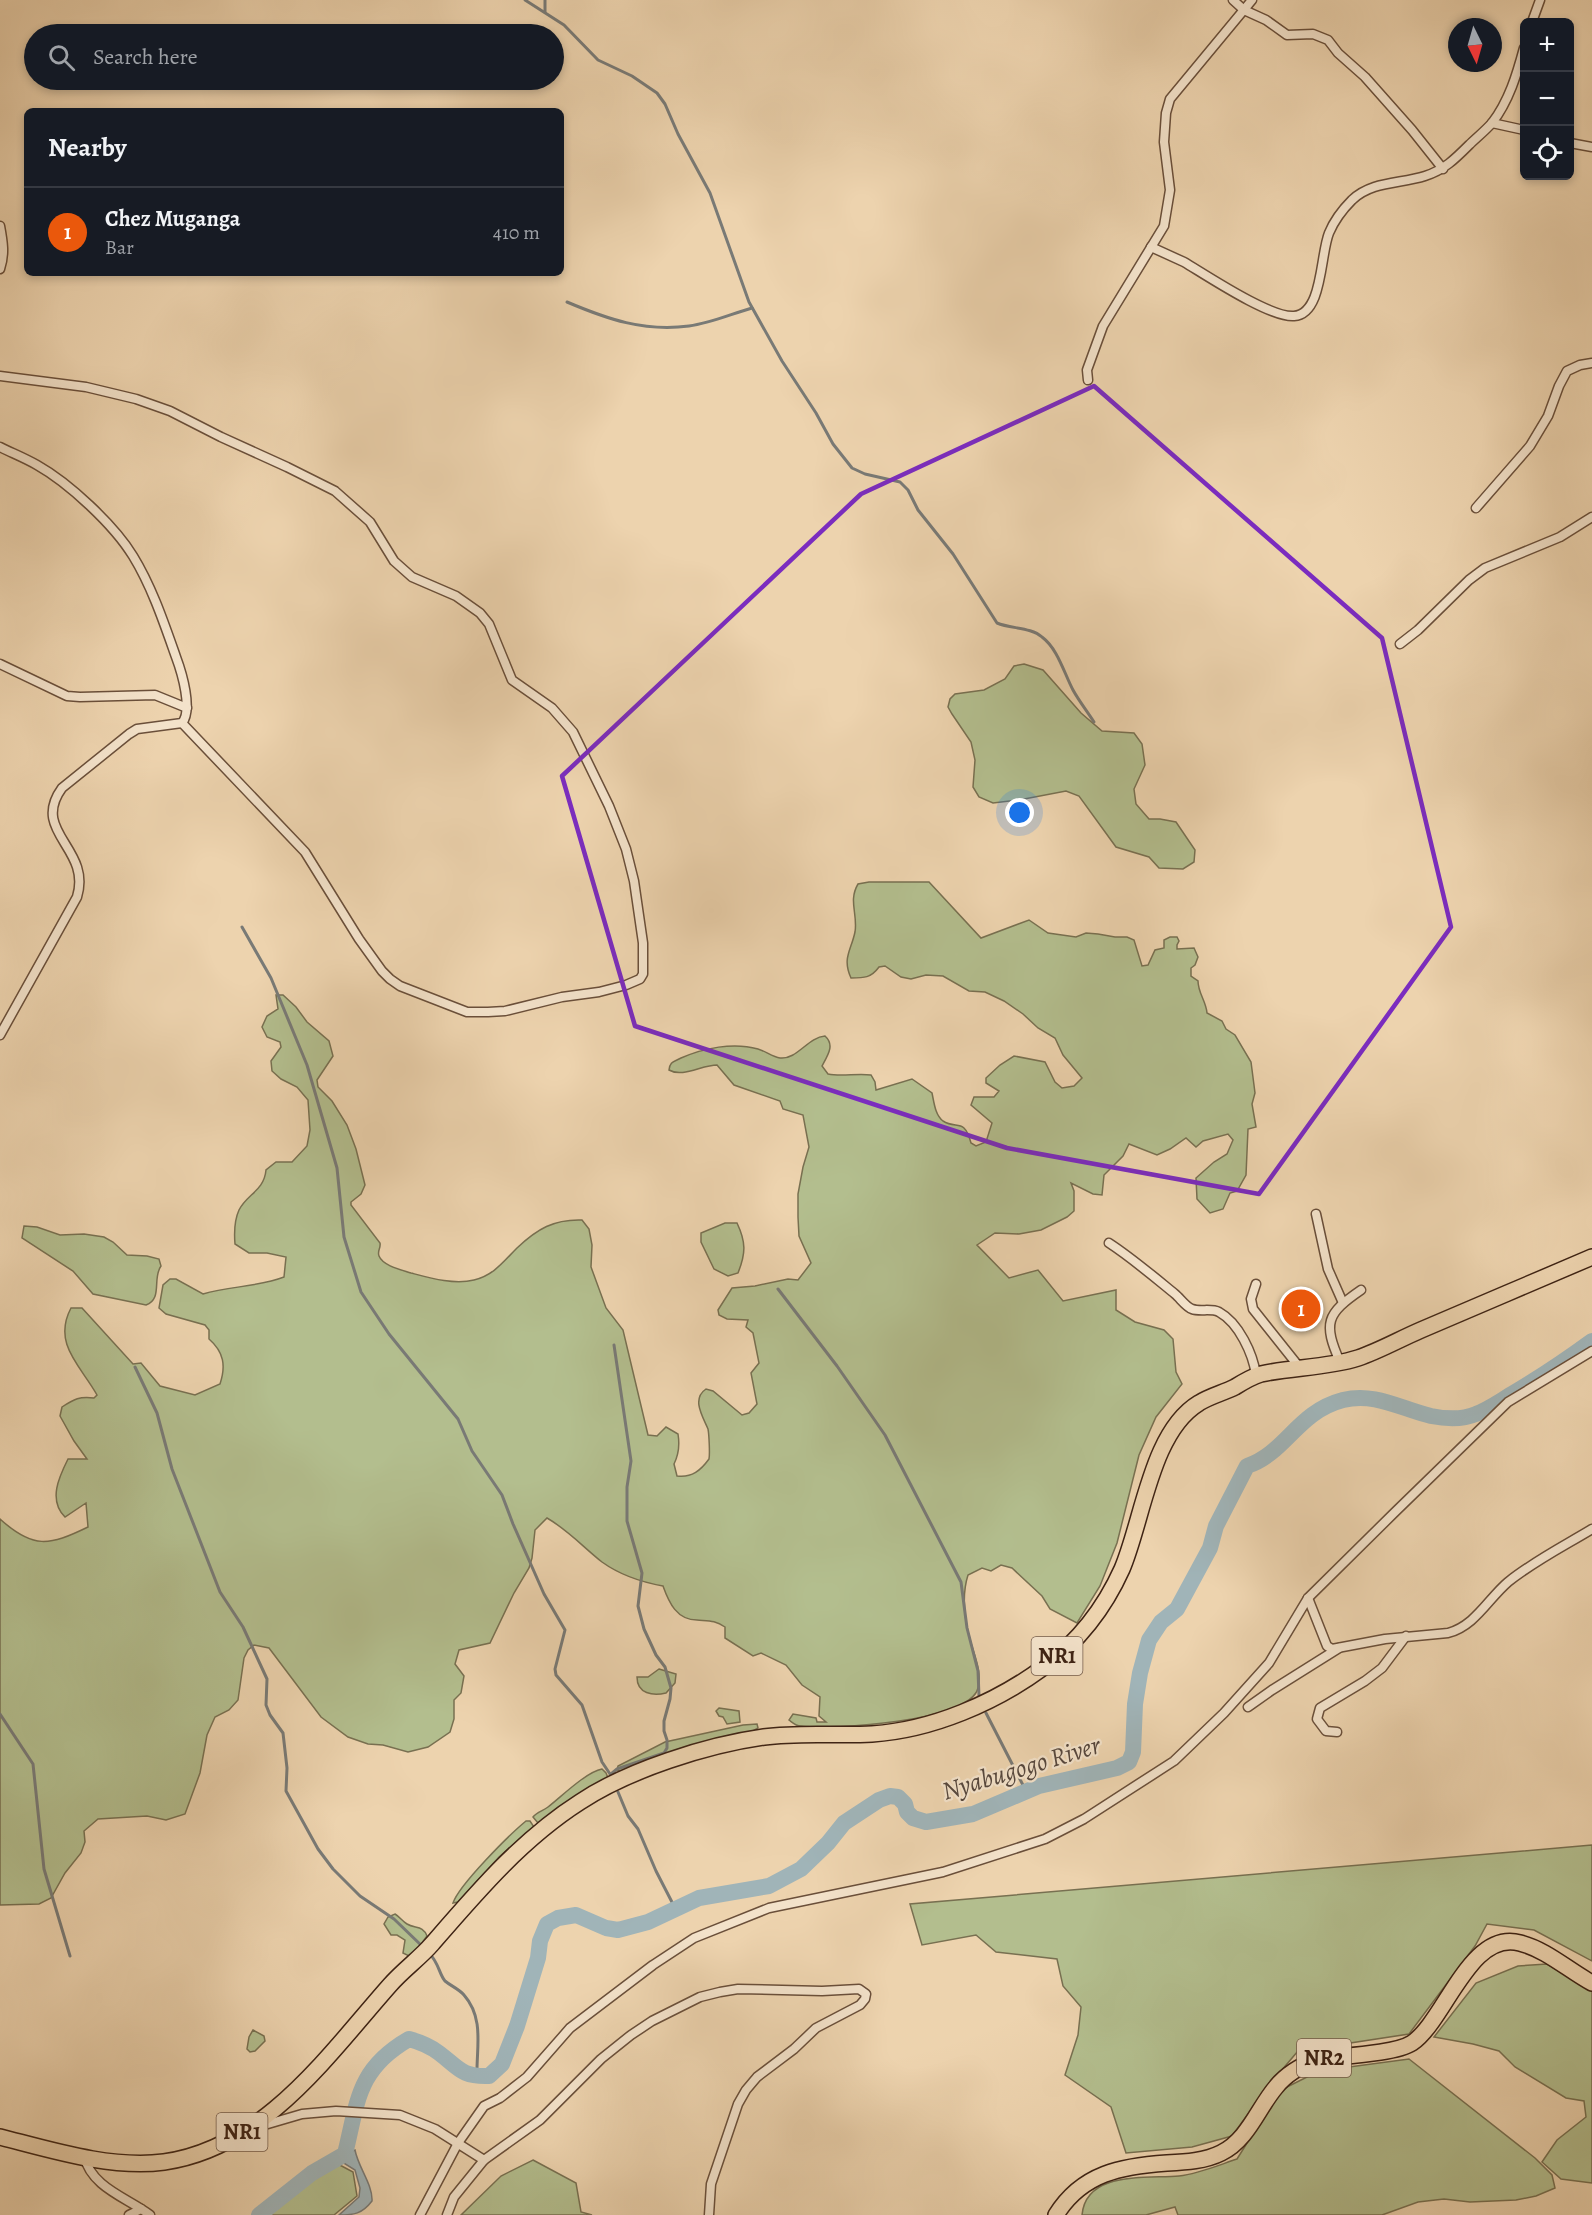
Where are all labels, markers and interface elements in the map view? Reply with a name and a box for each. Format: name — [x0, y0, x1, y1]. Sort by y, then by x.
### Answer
north arrow — [1448, 18, 1502, 72]
map controls — [1520, 18, 1574, 180]
button: + — [1520, 18, 1574, 72]
search box — [24, 24, 564, 90]
icon: search — [45, 41, 78, 74]
text: Search here — [93, 42, 198, 72]
button: − — [1520, 72, 1574, 126]
button: locate — [1520, 126, 1574, 180]
text: Nearby — [48, 130, 127, 165]
text: Chez Muganga — [105, 204, 240, 234]
text: 1 — [64, 219, 71, 246]
text: 410 m — [493, 219, 540, 246]
text: Bar — [105, 234, 134, 261]
your location — [1005, 798, 1034, 827]
pin: 1 — [1282, 1286, 1320, 1332]
road number: NR1 — [1032, 1637, 1082, 1675]
water label: Nyabugogo River — [938, 1727, 1105, 1809]
road number: NR2 — [1297, 2039, 1351, 2077]
road number: NR1 — [216, 2113, 268, 2151]

